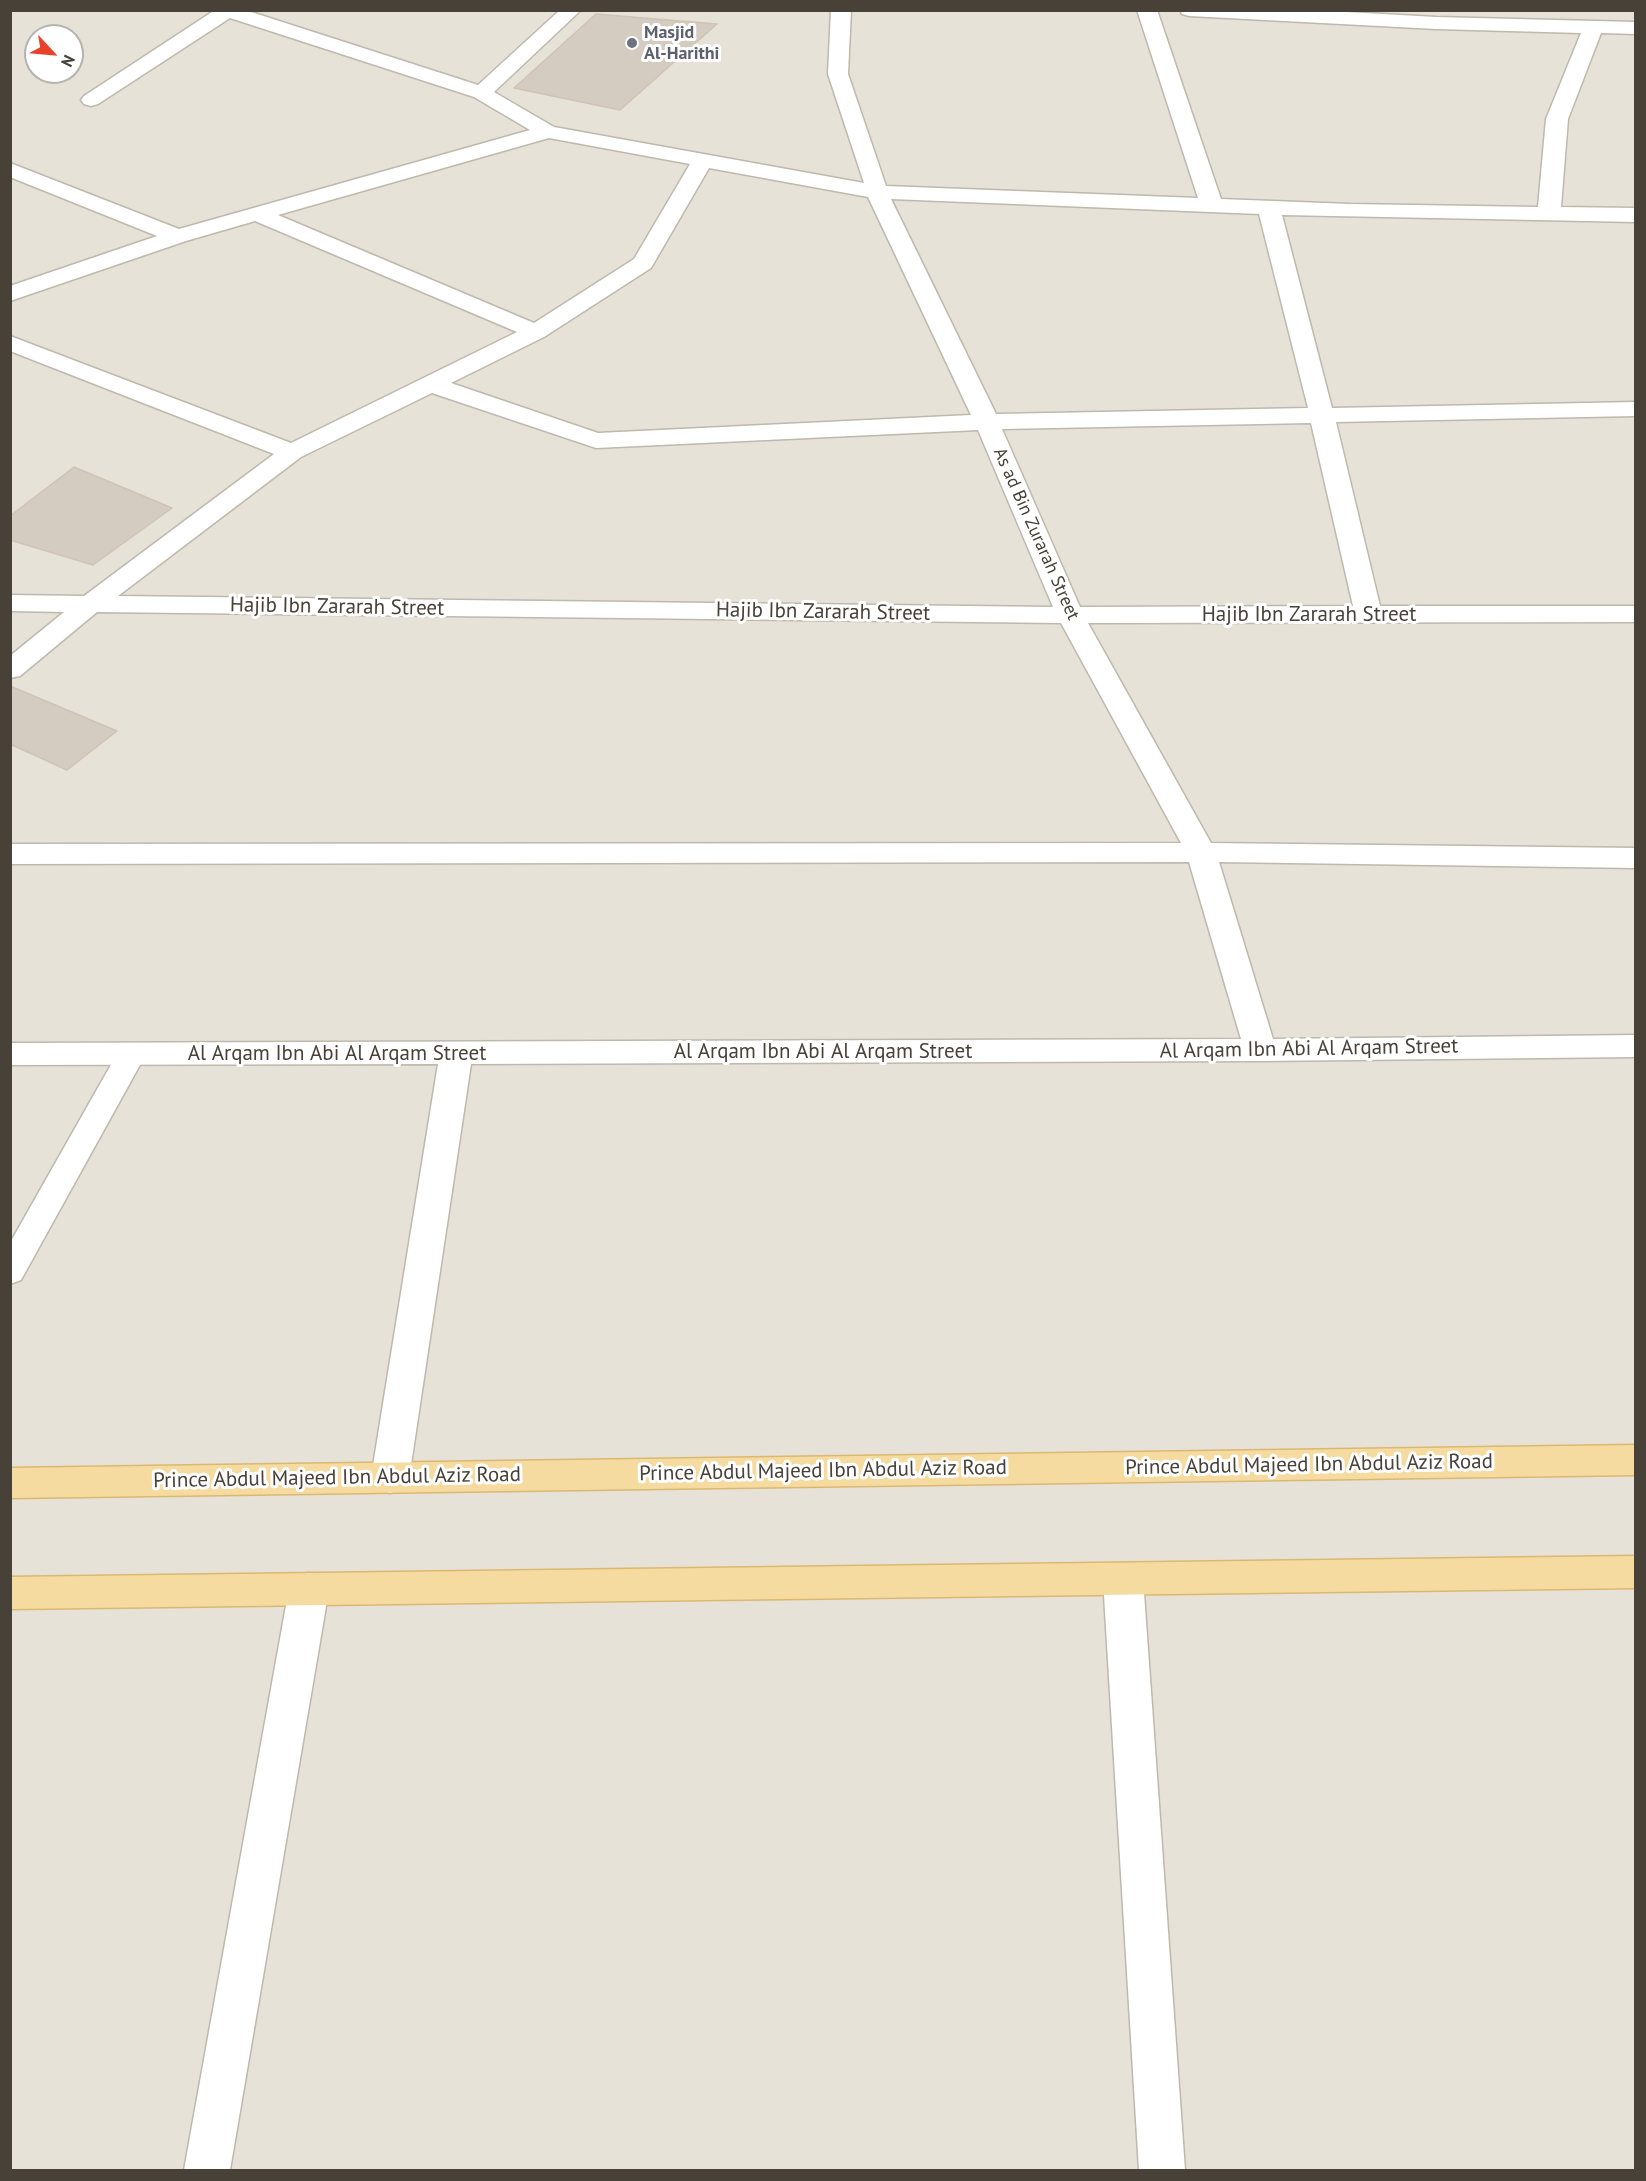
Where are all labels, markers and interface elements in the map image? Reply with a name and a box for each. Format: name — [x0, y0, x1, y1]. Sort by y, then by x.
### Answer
place label: Masjid Al-Harithi — [644, 22, 719, 64]
north arrow — [24, 24, 84, 84]
marker: Masjid Al-Harithi — [625, 36, 639, 50]
text: N — [57, 52, 80, 70]
street label: As ad Bin Zurarah Street — [988, 445, 1084, 623]
street label: Hajib Ibn Zararah Street — [230, 593, 444, 621]
street label: Hajib Ibn Zararah Street — [716, 598, 930, 626]
street label: Hajib Ibn Zararah Street — [1202, 602, 1416, 628]
street label: Al Arqam Ibn Abi Al Arqam Street — [1159, 1034, 1459, 1064]
street label: Al Arqam Ibn Abi Al Arqam Street — [674, 1039, 972, 1065]
street label: Al Arqam Ibn Abi Al Arqam Street — [188, 1041, 486, 1067]
street label: Prince Abdul Majeed Ibn Abdul Aziz Road — [1125, 1449, 1493, 1481]
street label: Prince Abdul Majeed Ibn Abdul Aziz Road — [639, 1455, 1007, 1487]
street label: Prince Abdul Majeed Ibn Abdul Aziz Road — [153, 1462, 521, 1494]

